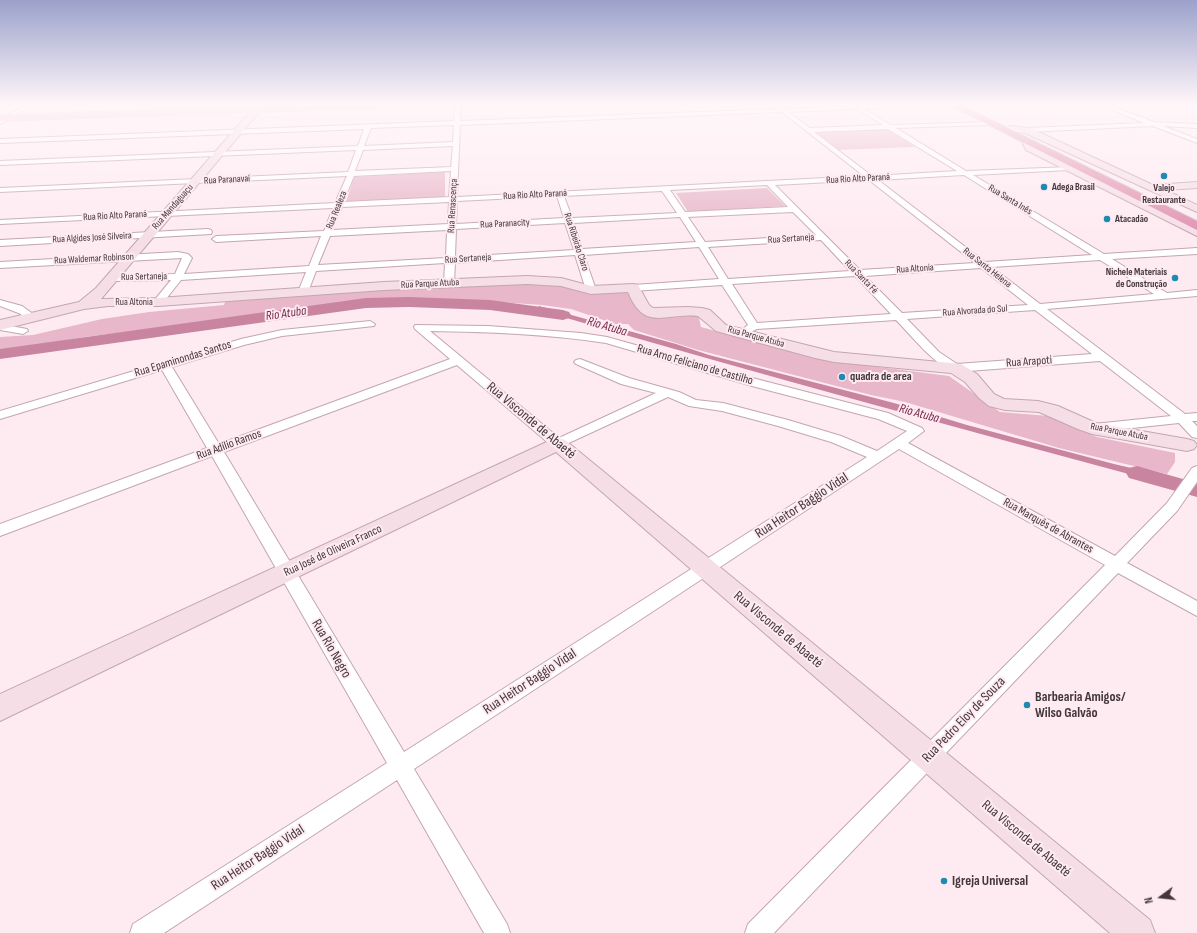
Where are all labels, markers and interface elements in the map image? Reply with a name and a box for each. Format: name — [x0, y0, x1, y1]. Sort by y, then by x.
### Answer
street label: Rua Rio Alto Paraná — [826, 171, 890, 187]
marker: Valejo Restaurante — [1159, 171, 1169, 181]
street label: Rua Paranavaí — [204, 173, 250, 187]
street label: Rua Renascença — [446, 178, 460, 234]
place label: Adega Brasil — [1052, 181, 1095, 193]
street label: Rua Mandaguaçu — [150, 182, 196, 232]
street label: Rua Santa Inês — [986, 182, 1034, 218]
marker: Adega Brasil — [1039, 182, 1049, 192]
place label: Valejo Restaurante — [1142, 182, 1186, 206]
street label: Rua Rio Alto Paraná — [503, 187, 567, 203]
street label: Rua Realeza — [324, 189, 350, 231]
street label: Rua Rio Alto Paraná — [83, 208, 147, 224]
street label: Rua Ribeirão Claro — [561, 211, 591, 273]
place label: Atacadão — [1115, 213, 1148, 225]
marker: Atacadão — [1102, 214, 1112, 224]
street label: Rua Paranacity — [480, 217, 530, 231]
street label: Rua Algides José Silveira — [52, 230, 132, 246]
street label: Rua Sertaneja — [767, 231, 815, 247]
street label: Rua Santa Helena — [960, 245, 1014, 291]
street label: Rua Waldemar Robinson — [54, 251, 134, 267]
street label: Rua Sertaneja — [444, 251, 492, 267]
street label: Rua Santa Fé — [842, 257, 880, 297]
street label: Rua Altonia — [896, 262, 934, 276]
place label: Nichele Materiais de Construção — [1106, 266, 1167, 290]
street label: Rua Sertaneja — [121, 271, 167, 283]
marker: Nichele Materiais de Construção — [1170, 273, 1180, 283]
street label: Rua Parque Atuba — [401, 276, 459, 292]
street label: Rua Altonia — [115, 296, 153, 308]
water label: Rio Atuba — [265, 303, 307, 325]
street label: Rua Alvorada do Sul — [942, 303, 1008, 319]
water label: Rio Atuba — [585, 314, 629, 340]
street label: Rua Parque Atuba — [726, 324, 786, 350]
street label: Rua Epaminondas Santos — [133, 337, 233, 381]
street label: Rua Arno Feliciano de Castilho — [635, 342, 755, 388]
street label: Rua Arapoti — [1005, 353, 1053, 371]
place label: quadra de area — [850, 370, 912, 384]
marker: quadra de area — [837, 372, 847, 382]
street label: Rua Visconde de Abaeté — [483, 379, 579, 463]
water label: Rio Atuba — [897, 401, 941, 427]
street label: Rua Parque Atuba — [1089, 421, 1149, 443]
street label: Rua Adílio Ramos — [195, 427, 263, 463]
street label: Rua Heitor Baggio Vidal — [752, 470, 852, 542]
street label: Rua Marquês de Abrantes — [1000, 495, 1096, 557]
street label: Rua José de Oliveira Franco — [282, 522, 384, 580]
street label: Rua Visconde de Abaeté — [730, 588, 826, 672]
street label: Rua Rio Negro — [307, 617, 355, 681]
street label: Rua Heitor Baggio Vidal — [480, 646, 580, 718]
street label: Rua Pedro Eloy de Souza — [919, 674, 1009, 766]
place label: Barbearia Amigos/ Wilso Galvão — [1035, 689, 1126, 722]
marker: Barbearia Amigos/ Wilso Galvão — [1022, 700, 1032, 710]
street label: Rua Visconde de Abaeté — [978, 797, 1074, 881]
street label: Rua Heitor Baggio Vidal — [208, 822, 308, 894]
place label: Igreja Universal — [952, 873, 1028, 889]
marker: Igreja Universal — [939, 876, 949, 886]
north arrow — [1141, 877, 1181, 917]
text: N — [1142, 896, 1156, 905]

